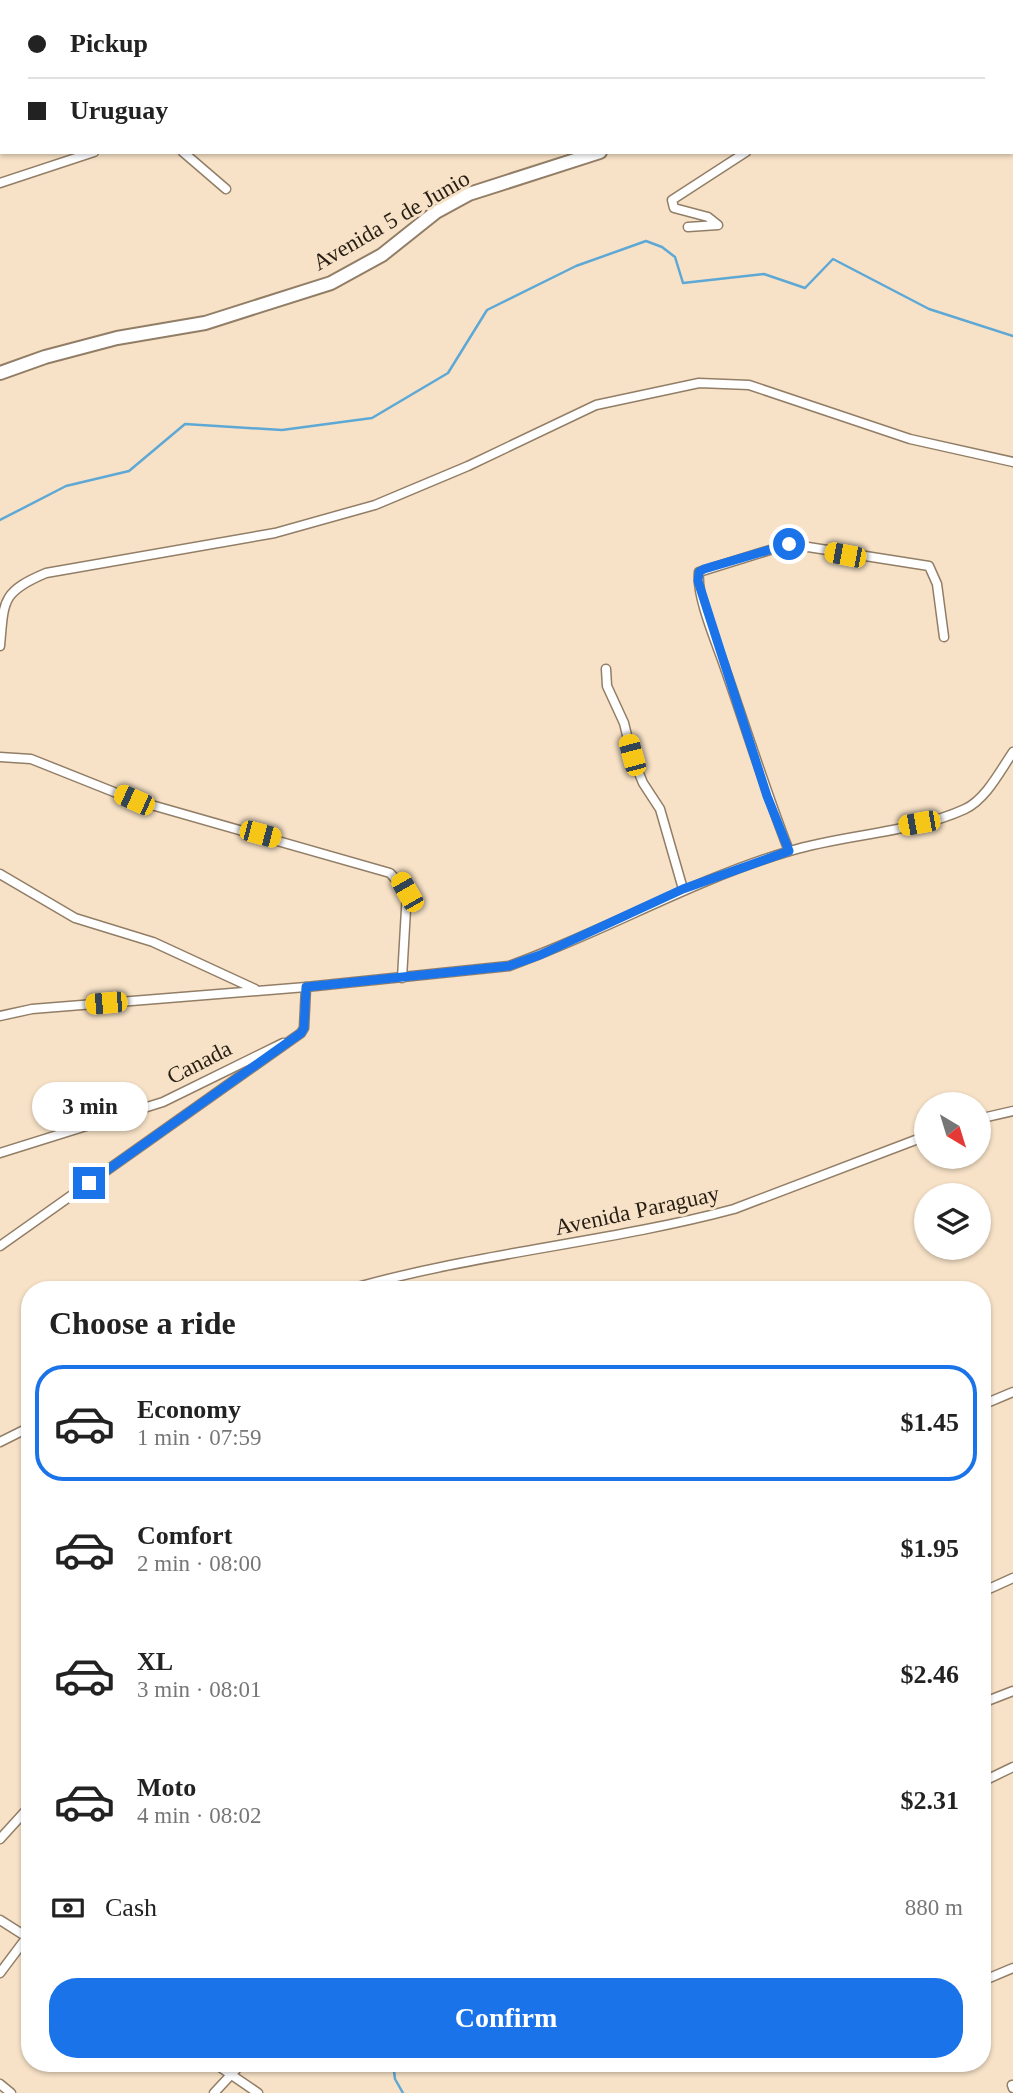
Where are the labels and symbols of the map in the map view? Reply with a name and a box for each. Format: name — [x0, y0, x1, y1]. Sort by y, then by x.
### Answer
street label: Avenida 5 de Junio — [309, 165, 474, 275]
route start — [773, 528, 805, 560]
car — [823, 541, 868, 569]
car — [617, 732, 648, 778]
car — [111, 782, 158, 818]
car — [897, 809, 942, 837]
car — [237, 818, 284, 850]
car — [388, 869, 427, 915]
car — [85, 991, 128, 1015]
street label: Canada — [163, 1036, 236, 1089]
callout: 3 min — [31, 1082, 147, 1130]
north arrow — [914, 1092, 990, 1169]
route end — [73, 1167, 105, 1199]
street label: Avenida Paraguay — [553, 1181, 722, 1240]

